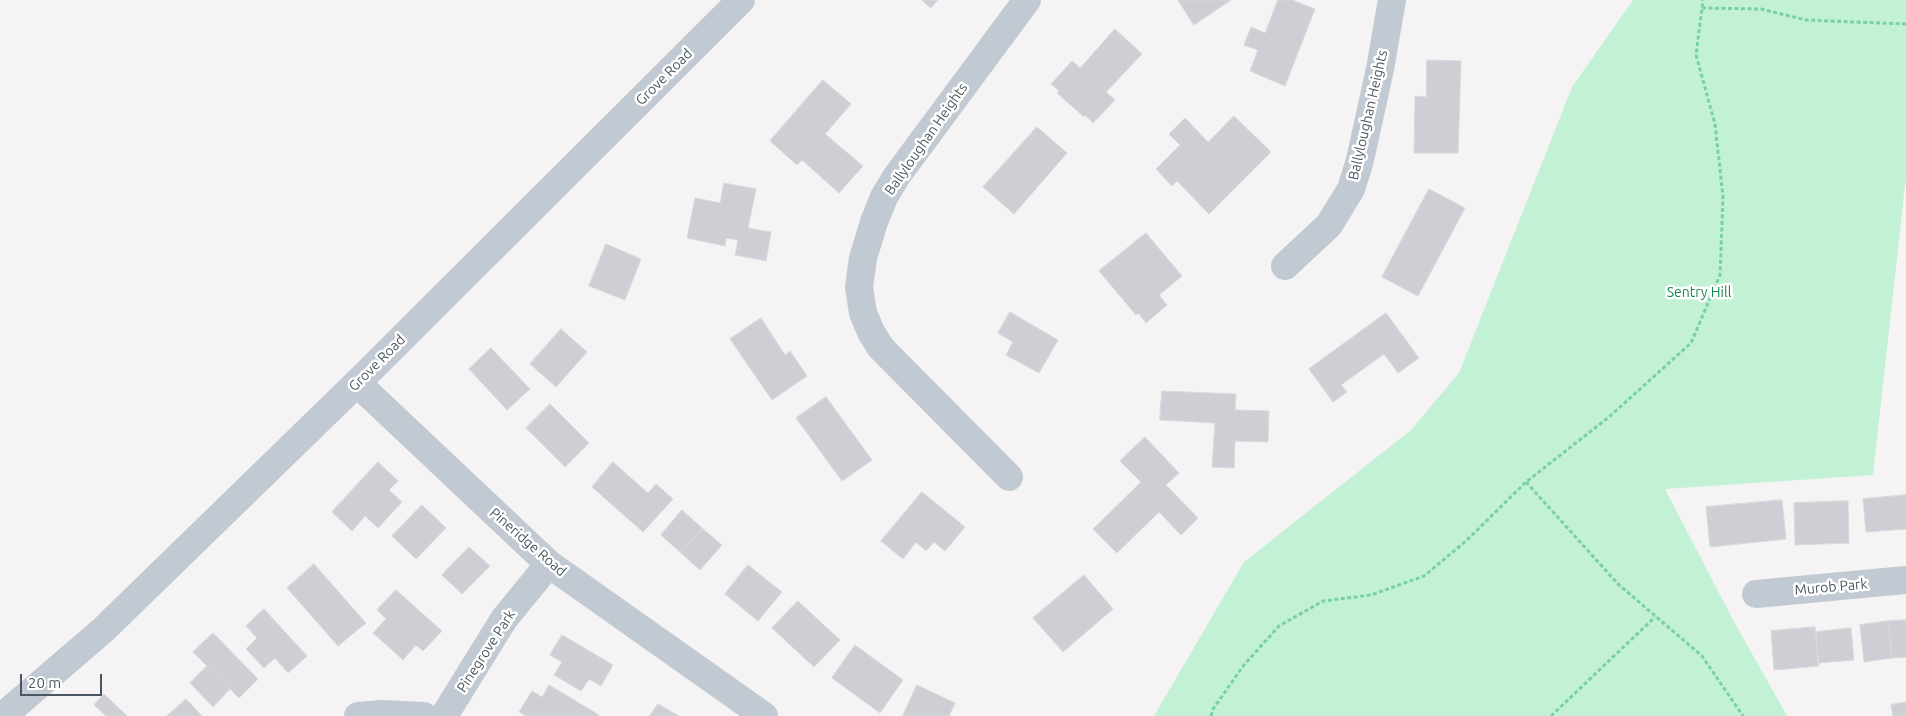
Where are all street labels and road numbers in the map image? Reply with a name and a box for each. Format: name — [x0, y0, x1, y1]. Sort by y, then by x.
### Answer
street label: Grove Road — [632, 45, 696, 109]
street label: Ballyloughan Heights — [1345, 48, 1391, 182]
street label: Ballyloughan Heights — [881, 80, 971, 198]
street label: Grove Road — [345, 331, 409, 395]
street label: Pineridge Road — [486, 504, 570, 580]
street label: Murob Park — [1794, 575, 1868, 599]
street label: Pinegrove Park — [453, 607, 519, 695]

